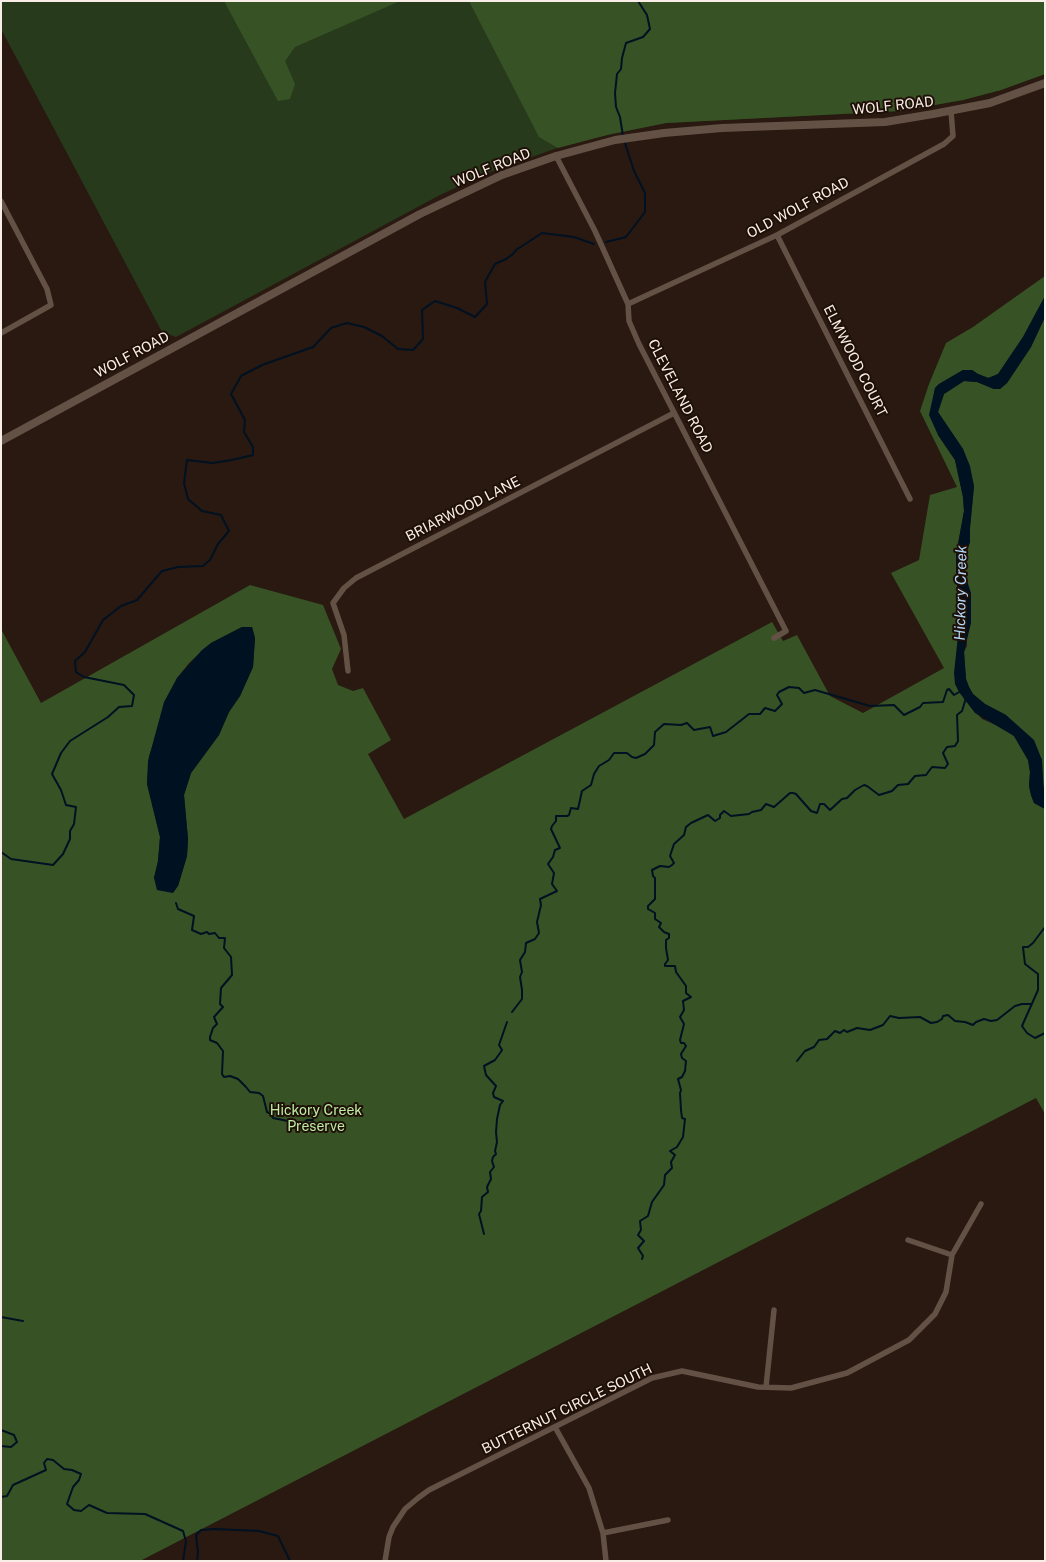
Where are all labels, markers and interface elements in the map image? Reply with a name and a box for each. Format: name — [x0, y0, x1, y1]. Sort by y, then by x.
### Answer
street label: WOLF ROAD — [851, 93, 935, 119]
street label: WOLF ROAD — [451, 145, 533, 191]
street label: OLD WOLF ROAD — [744, 174, 852, 242]
street label: ELMWOOD COURT — [820, 302, 890, 420]
street label: WOLF ROAD — [92, 328, 172, 382]
street label: CLEVELAND ROAD — [644, 336, 716, 456]
street label: BRIARWOOD LANE — [403, 473, 523, 545]
water label: Hickory Creek — [951, 545, 971, 641]
park label: Hickory Creek Preserve — [270, 1103, 362, 1136]
street label: BUTTERNUT CIRCLE SOUTH — [479, 1360, 655, 1458]

